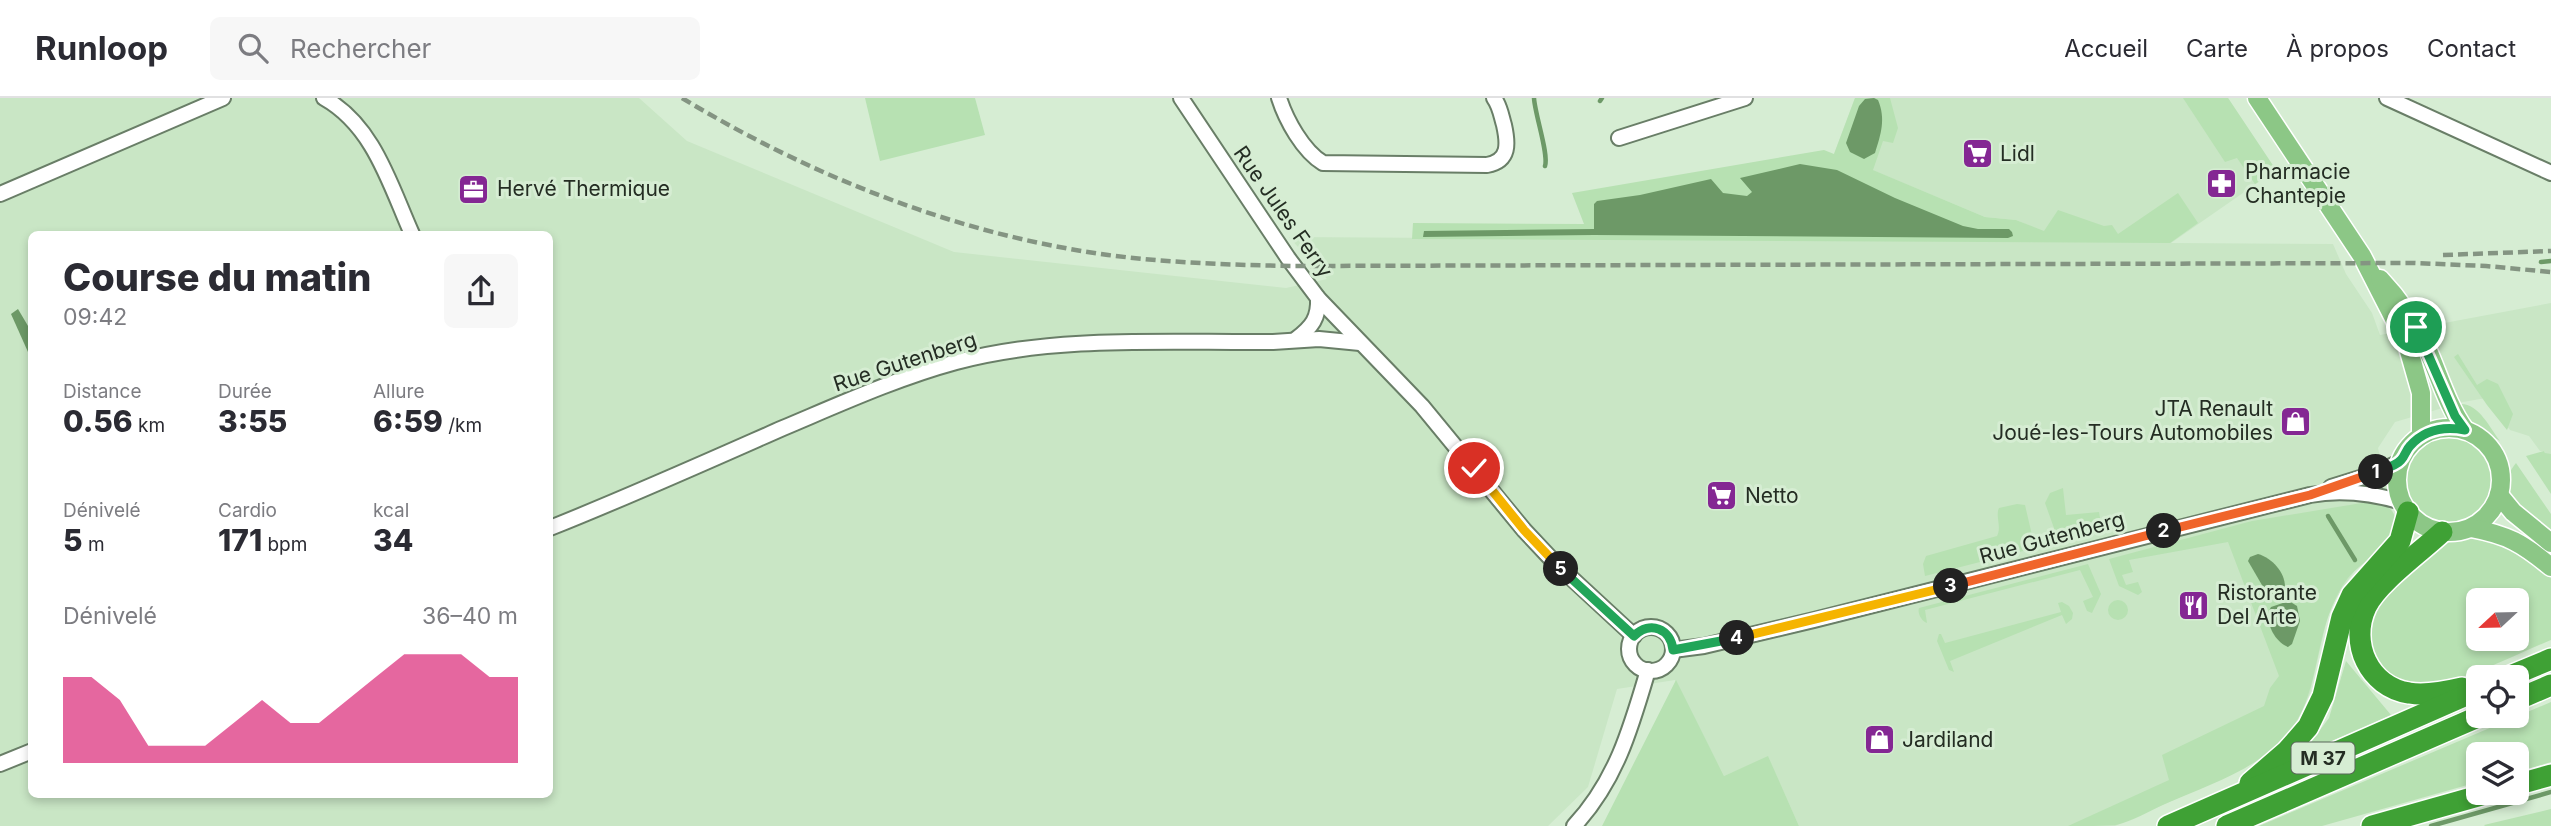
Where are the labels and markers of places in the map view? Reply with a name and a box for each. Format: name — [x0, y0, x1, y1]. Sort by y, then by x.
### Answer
supermarket icon: Lidl — [1960, 137, 1994, 171]
place label: Lidl — [2000, 141, 2035, 166]
place label: Pharmacie Chantepie — [2245, 159, 2350, 208]
pharmacy icon: Pharmacie Chantepie — [2205, 167, 2239, 201]
office icon: Hervé Thermique — [457, 172, 491, 206]
place label: Hervé Thermique — [497, 176, 670, 201]
pin — [2386, 297, 2446, 357]
place label: JTA Renault Joué-les-Tours Automobiles — [1992, 396, 2273, 445]
shop icon: JTA Renault Joué-les-Tours Automobiles — [2279, 404, 2313, 438]
pin — [1444, 438, 1504, 498]
pin: 1 — [2358, 454, 2394, 490]
supermarket icon: Netto — [1705, 479, 1739, 513]
place label: Netto — [1745, 483, 1799, 508]
pin: 2 — [2146, 514, 2182, 548]
pin: 5 — [1544, 552, 1578, 587]
pin: 3 — [1934, 568, 1968, 603]
place label: Ristorante Del Arte — [2217, 580, 2317, 629]
restaurant icon: Ristorante Del Arte — [2177, 588, 2211, 622]
pin: 4 — [1720, 620, 1754, 656]
shop icon: Jardiland — [1862, 723, 1896, 757]
place label: Jardiland — [1902, 727, 1993, 752]

